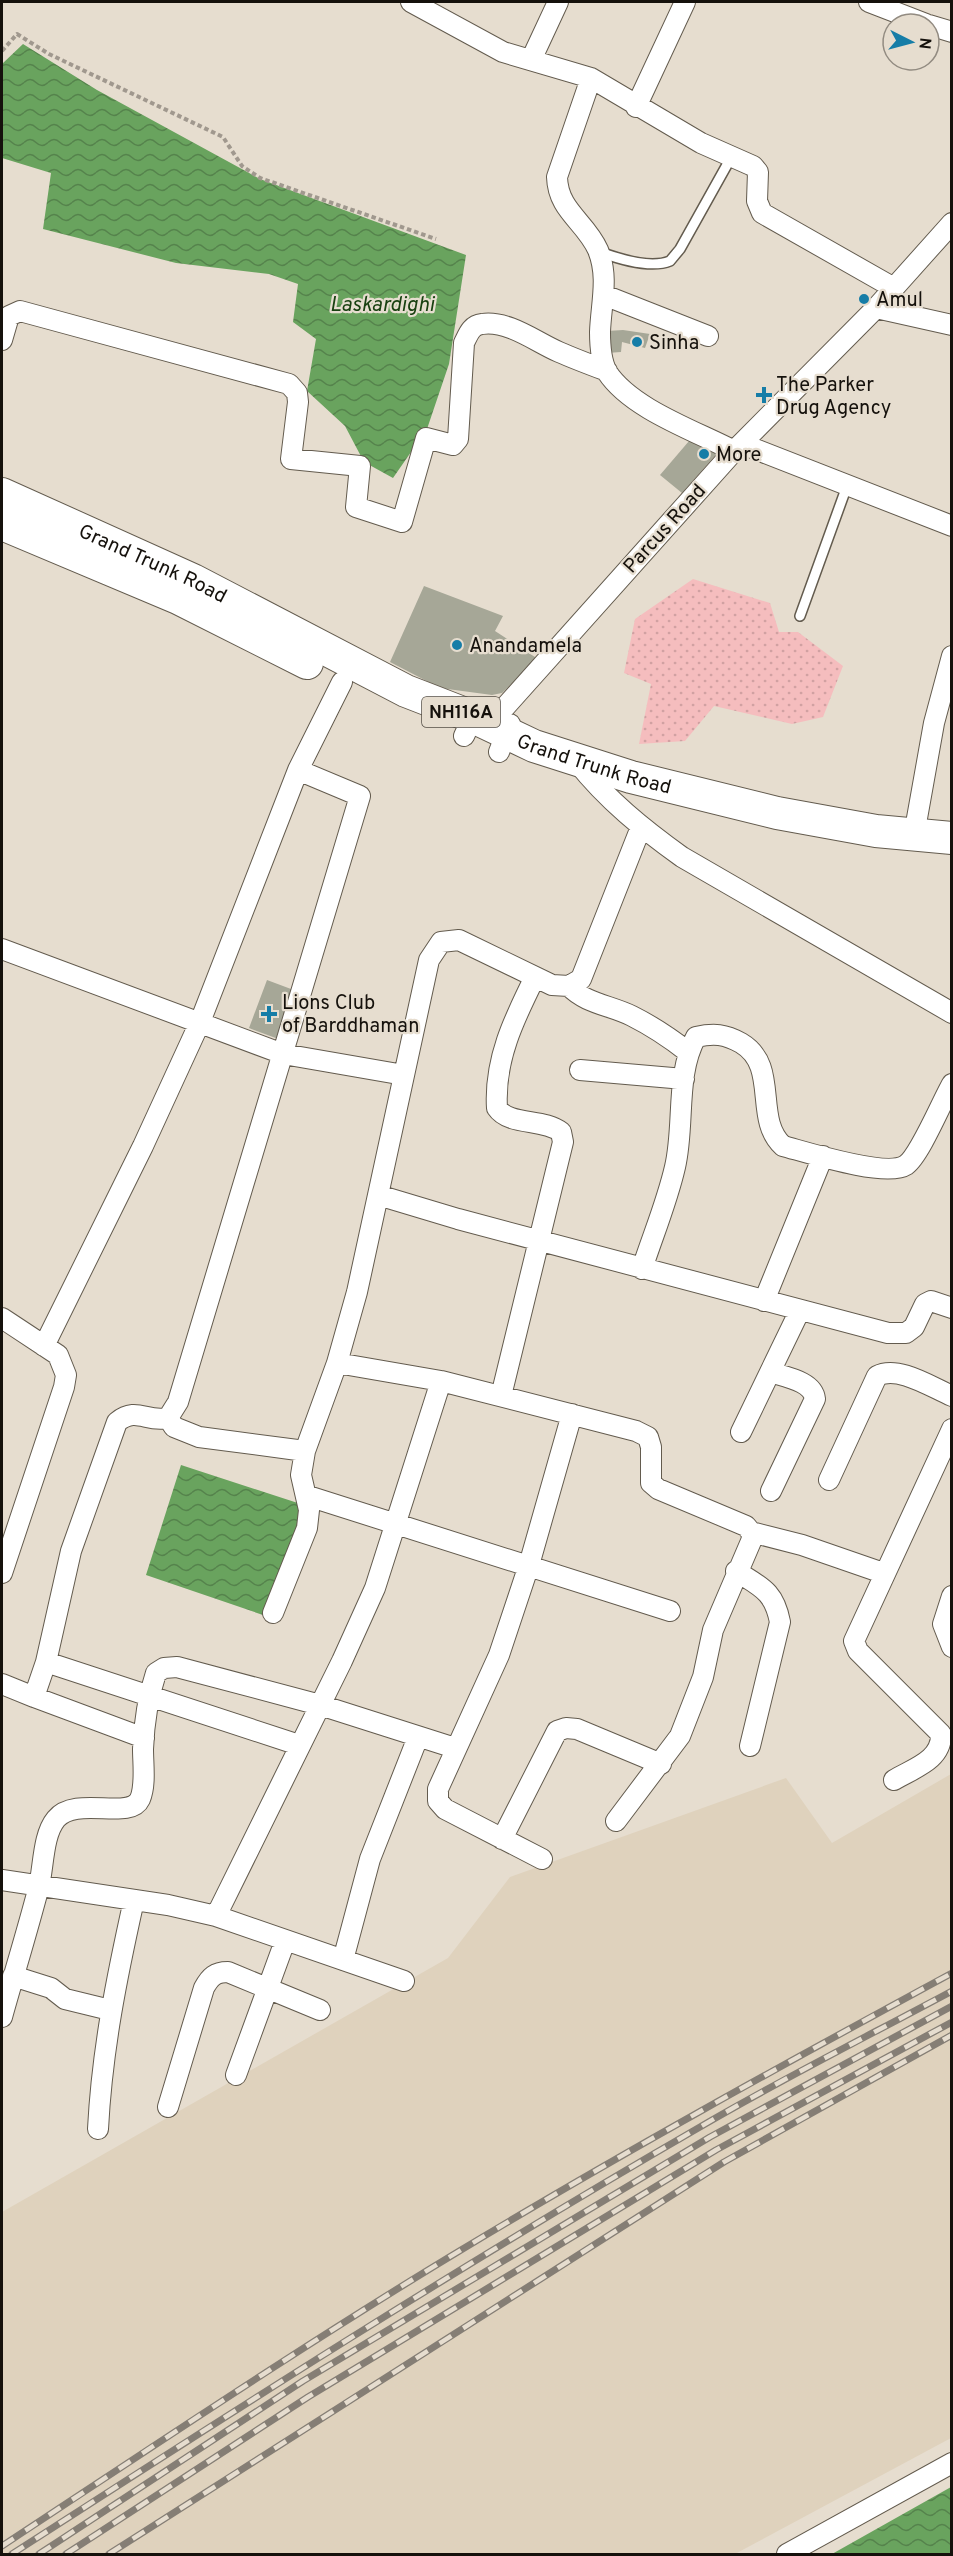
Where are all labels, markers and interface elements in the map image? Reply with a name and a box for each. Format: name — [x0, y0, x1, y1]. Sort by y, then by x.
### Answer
north arrow — [881, 12, 941, 72]
text: N — [913, 37, 934, 50]
place label: Amul — [876, 288, 923, 314]
water label: Laskardighi — [330, 292, 436, 319]
marker: Amul — [857, 292, 871, 306]
place label: Sinha — [649, 331, 699, 357]
marker: Sinha — [630, 335, 644, 349]
place label: The Parker Drug Agency — [776, 373, 891, 422]
marker: The Parker Drug Agency — [757, 388, 771, 402]
place label: More — [716, 443, 761, 469]
marker: More — [697, 447, 711, 461]
street label: Parcus Road — [618, 479, 713, 580]
street label: Grand Trunk Road — [74, 519, 231, 610]
place label: Anandamela — [469, 634, 582, 660]
marker: Anandamela — [450, 638, 464, 652]
road number: NH116A — [422, 697, 500, 727]
street label: Grand Trunk Road — [512, 729, 674, 801]
place label: Lions Club of Barddhaman — [282, 991, 419, 1040]
marker: Lions Club of Barddhaman — [260, 1005, 278, 1023]

